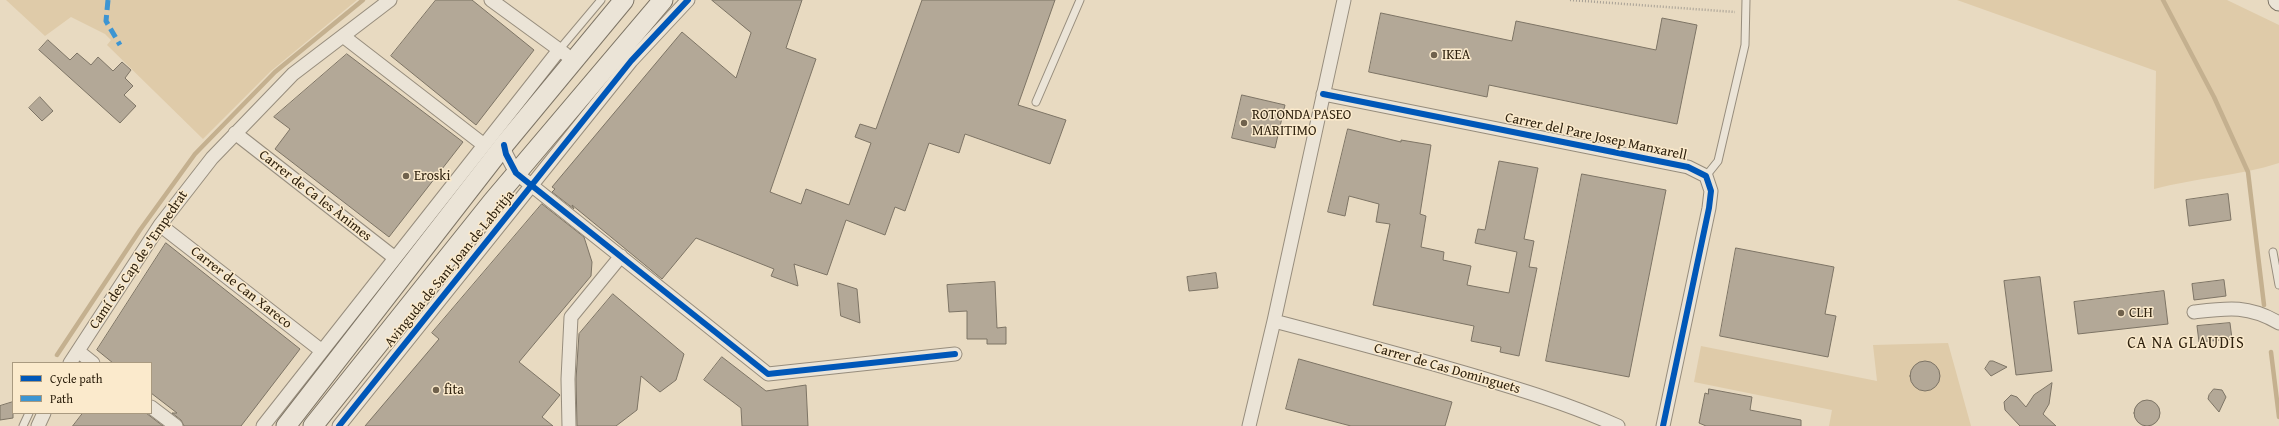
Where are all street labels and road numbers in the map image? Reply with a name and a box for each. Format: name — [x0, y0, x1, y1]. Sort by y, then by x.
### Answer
street label: Carrer del Pare Josep Manxarell — [1504, 110, 1688, 164]
street label: Carrer de Ca les Ànimes — [255, 147, 375, 245]
street label: Camí des Cap de s'Empedrat — [86, 187, 192, 333]
street label: Avinguda de Sant Joan de Labritja — [382, 187, 518, 351]
street label: Carrer de Can Xareco — [187, 243, 295, 333]
street label: Carrer de Cas Dominguets — [1372, 340, 1522, 398]

